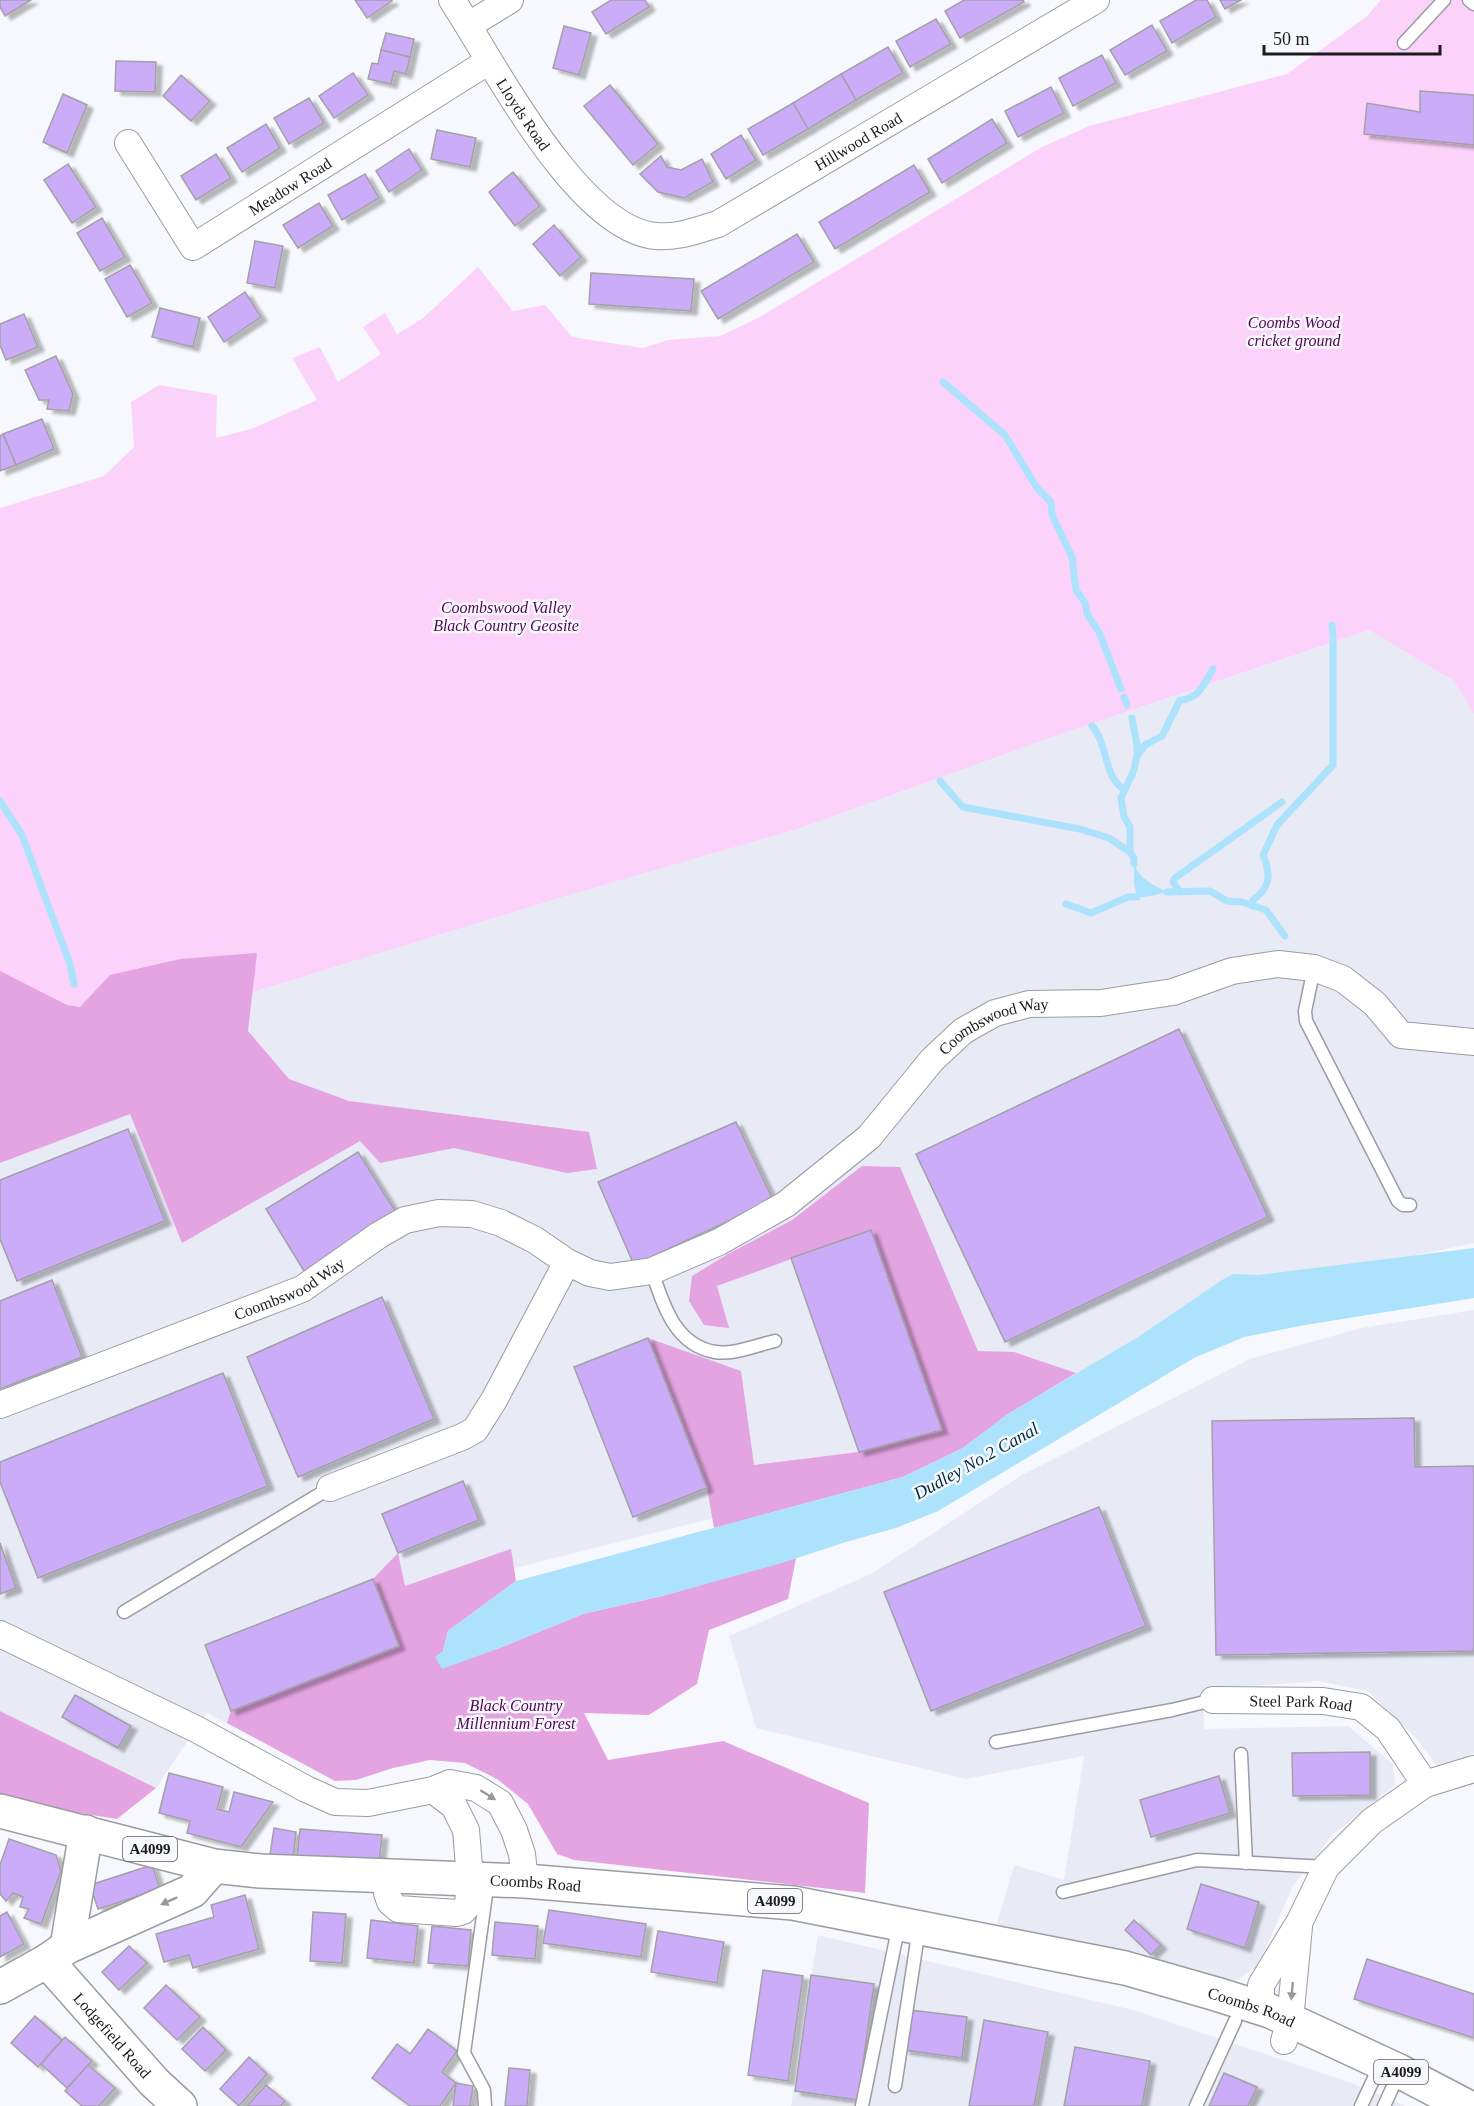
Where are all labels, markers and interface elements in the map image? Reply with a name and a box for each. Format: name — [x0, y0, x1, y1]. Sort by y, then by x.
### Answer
scale bar — [1264, 18, 1440, 56]
text: 50 m — [1273, 29, 1310, 49]
street label: Lloyds Road — [494, 75, 554, 153]
street label: Hillwood Road — [811, 109, 905, 173]
street label: Meadow Road — [246, 154, 334, 218]
park label: Coombs Wood cricket ground — [1247, 314, 1342, 350]
park label: Coombswood Valley Black Country Geosite — [433, 599, 579, 635]
street label: Coombswood Way — [935, 994, 1049, 1058]
street label: Coombswood Way — [231, 1254, 348, 1323]
water label: Dudley No.2 Canal — [909, 1418, 1042, 1504]
street label: Steel Park Road — [1249, 1692, 1354, 1714]
park label: Black Country Millennium Forest — [456, 1697, 576, 1732]
one-way arrow — [480, 1790, 496, 1801]
road number: A4099 — [123, 1837, 177, 1861]
street label: Coombs Road — [490, 1871, 582, 1894]
road number: A4099 — [748, 1889, 802, 1913]
one-way arrow — [160, 1896, 178, 1906]
one-way arrow — [1287, 1982, 1297, 2001]
street label: Coombs Road — [1206, 1984, 1298, 2030]
street label: Lodgefield Road — [70, 1989, 155, 2081]
road number: A4099 — [1374, 2060, 1428, 2084]

